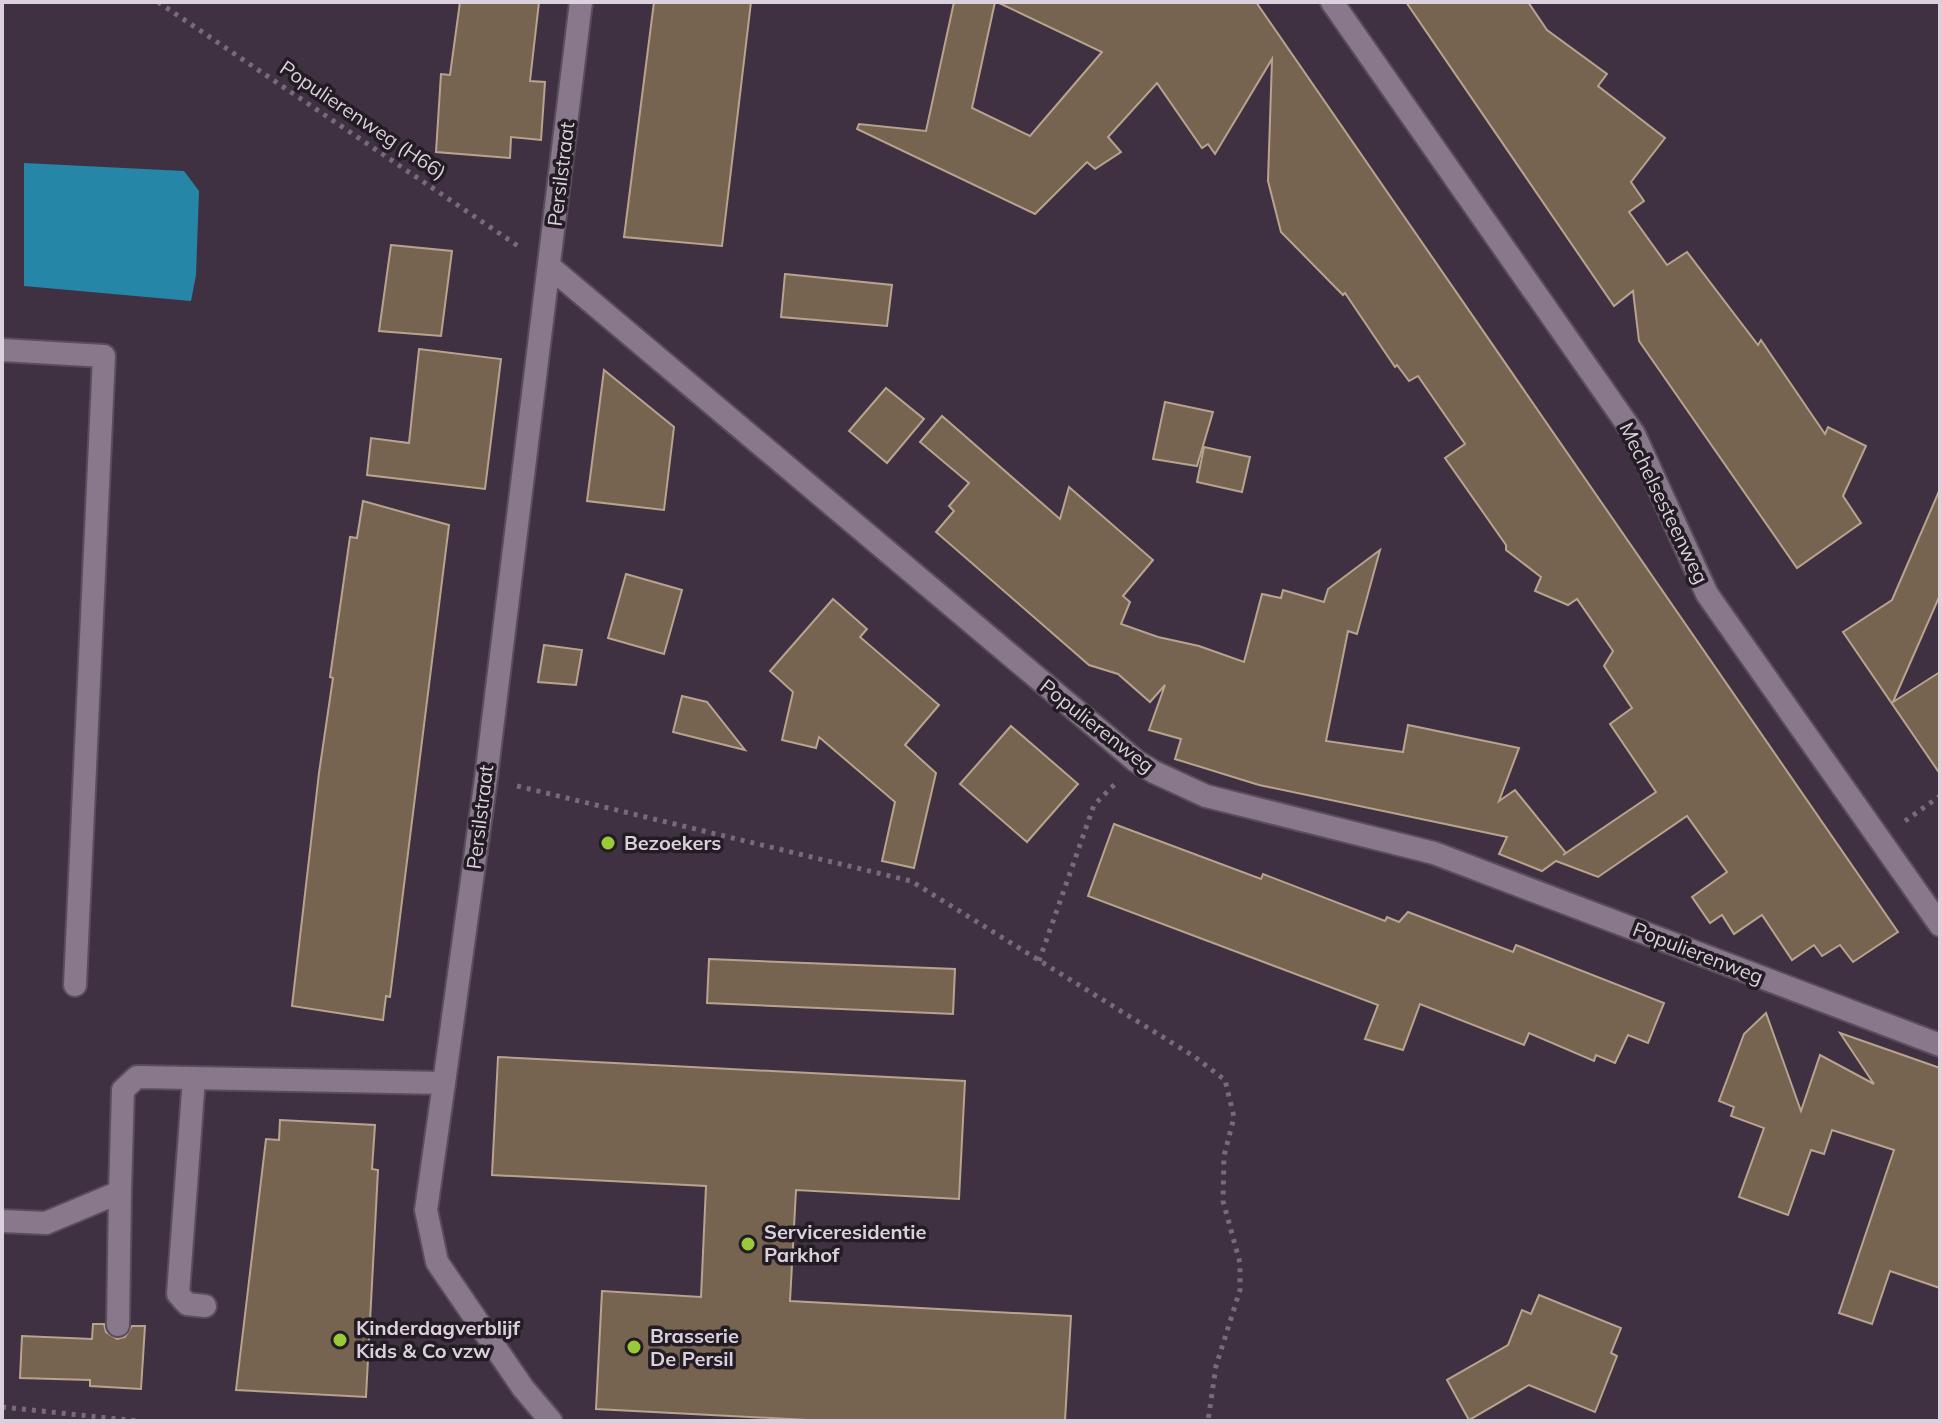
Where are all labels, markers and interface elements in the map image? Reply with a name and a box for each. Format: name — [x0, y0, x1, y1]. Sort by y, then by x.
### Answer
street label: Populierenweg (H66) — [275, 55, 451, 184]
street label: Persilstraat — [542, 120, 579, 228]
street label: Mechelsesteenweg — [1615, 418, 1714, 588]
street label: Populierenweg — [1035, 673, 1159, 778]
street label: Persilstraat — [461, 763, 498, 871]
place label: Bezoekers — [624, 830, 721, 855]
marker: Bezoekers — [599, 834, 617, 852]
street label: Populierenweg — [1629, 916, 1767, 989]
place label: Serviceresidentie Parkhof — [764, 1219, 926, 1267]
marker: Serviceresidentie Parkhof — [739, 1235, 757, 1253]
place label: Kinderdagverblijf Kids & Co vzw — [356, 1315, 520, 1363]
place label: Brasserie De Persil — [650, 1323, 739, 1371]
marker: Kinderdagverblijf Kids & Co vzw — [331, 1331, 349, 1349]
marker: Brasserie De Persil — [625, 1338, 643, 1356]

